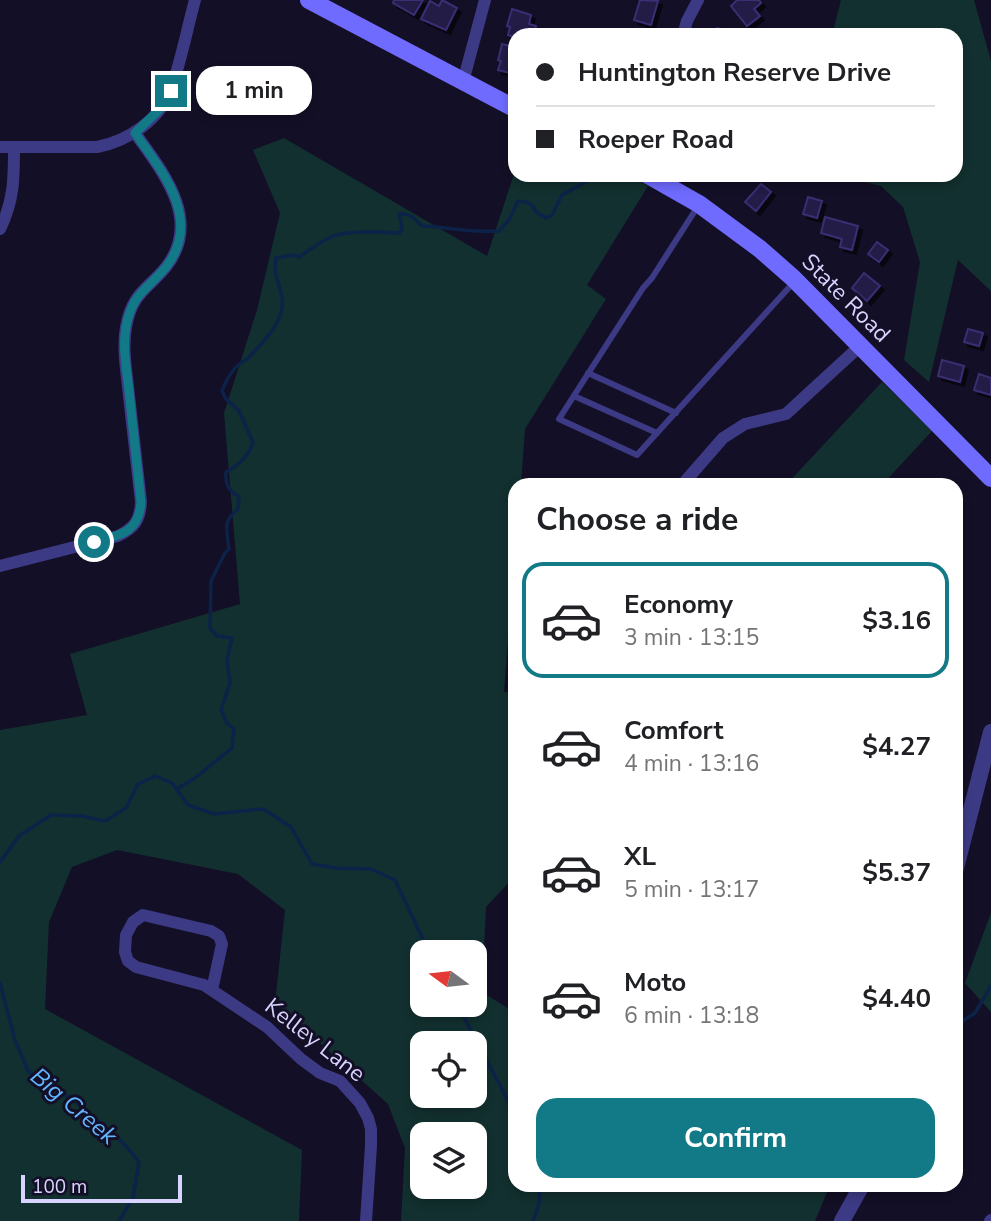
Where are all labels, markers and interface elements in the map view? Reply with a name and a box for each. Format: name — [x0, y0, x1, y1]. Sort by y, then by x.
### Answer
text: Huntington Reserve Drive — [578, 55, 891, 90]
callout: 1 min — [196, 66, 311, 116]
route end — [155, 75, 187, 107]
text: 1 min — [224, 75, 284, 106]
text: Roeper Road — [578, 122, 734, 157]
street label: State Road — [795, 247, 897, 349]
text: Choose a ride — [536, 498, 738, 541]
route start — [78, 526, 110, 558]
text: Economy — [624, 587, 733, 622]
icon: car — [540, 589, 603, 652]
text: $3.16 — [862, 603, 931, 638]
text: 3 min · 13:15 — [624, 622, 759, 653]
text: Comfort — [624, 713, 724, 748]
icon: car — [540, 715, 603, 778]
text: $4.27 — [862, 729, 931, 764]
text: 4 min · 13:16 — [624, 748, 759, 779]
text: XL — [624, 839, 656, 874]
icon: car — [540, 841, 603, 904]
text: $5.37 — [862, 855, 931, 890]
text: 5 min · 13:17 — [624, 874, 759, 905]
north arrow — [410, 940, 486, 1017]
map controls — [410, 940, 487, 1199]
text: Moto — [624, 965, 686, 1000]
icon: car — [540, 967, 603, 1030]
text: $4.40 — [862, 981, 931, 1016]
street label: Kelley Lane — [258, 991, 372, 1089]
text: 6 min · 13:18 — [624, 1000, 759, 1031]
button: locate — [410, 1031, 487, 1108]
water label: Big Creek — [24, 1060, 125, 1152]
button: Confirm — [536, 1098, 935, 1178]
button: layers — [410, 1122, 487, 1199]
scale bar — [21, 1172, 182, 1204]
text: 100 m — [32, 1174, 87, 1200]

